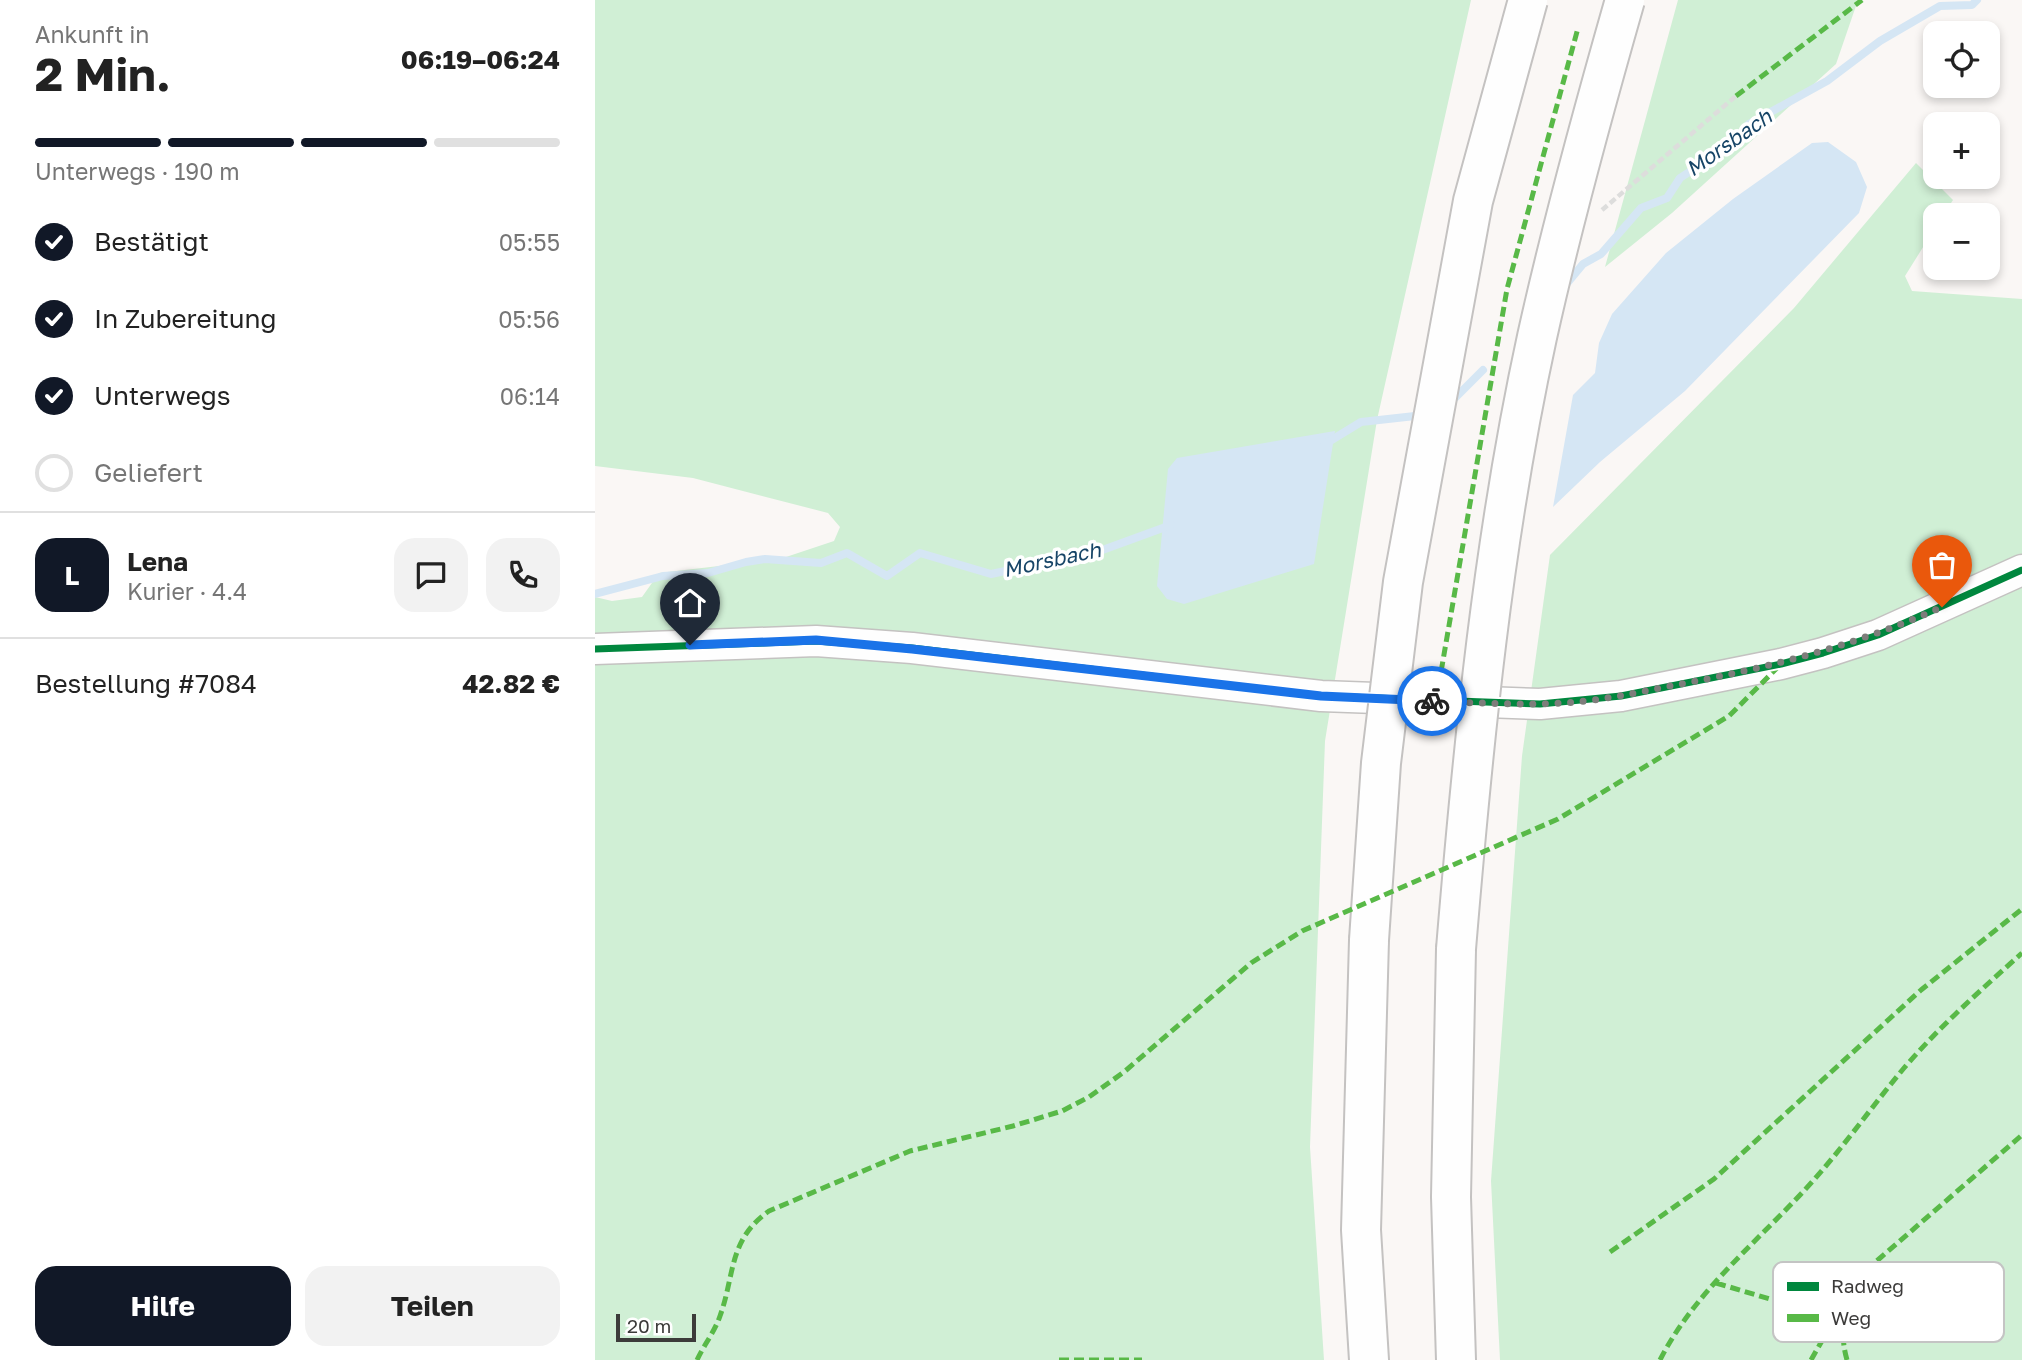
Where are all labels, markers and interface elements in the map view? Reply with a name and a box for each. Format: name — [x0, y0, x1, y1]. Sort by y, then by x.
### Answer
text: Ankunft in — [35, 20, 150, 48]
map controls — [1923, 21, 2000, 280]
button: locate — [1923, 21, 2000, 98]
text: 06:19–06:24 — [401, 44, 560, 75]
text: 2 Min. — [35, 46, 171, 101]
water label: Morsbach — [1680, 102, 1777, 181]
button: + — [1923, 112, 2000, 189]
text: Unterwegs · 190 m — [35, 157, 240, 185]
button: − — [1923, 203, 2000, 280]
icon: check — [35, 223, 73, 261]
text: Bestätigt — [94, 226, 209, 257]
text: 05:55 — [499, 228, 560, 256]
icon: check — [35, 300, 73, 338]
text: In Zubereitung — [94, 303, 277, 334]
text: 05:56 — [498, 305, 560, 333]
icon: check — [35, 377, 73, 415]
text: Unterwegs — [94, 380, 231, 411]
text: 06:14 — [500, 382, 560, 410]
text: Geliefert — [94, 457, 203, 488]
pin — [1912, 535, 1972, 607]
water label: Morsbach — [1001, 536, 1104, 582]
button: chat — [394, 538, 468, 612]
button: phone — [486, 538, 560, 612]
text: Lena — [127, 546, 188, 577]
icon: bag — [1923, 546, 1961, 584]
text: L — [65, 560, 79, 591]
pin — [660, 573, 720, 645]
text: Kurier · 4.4 — [127, 577, 247, 605]
icon: home — [671, 584, 709, 622]
courier — [1397, 666, 1467, 736]
text: Bestellung #7084 — [35, 668, 257, 699]
text: 42.82 € — [462, 668, 560, 699]
icon: bike — [1413, 682, 1451, 720]
legend — [1773, 1262, 2004, 1342]
button: Hilfe — [35, 1266, 291, 1346]
button: Teilen — [305, 1266, 560, 1346]
text: Radweg — [1831, 1274, 1904, 1297]
text: Weg — [1831, 1306, 1871, 1329]
scale bar — [616, 1311, 697, 1343]
text: 20 m — [627, 1314, 671, 1337]

